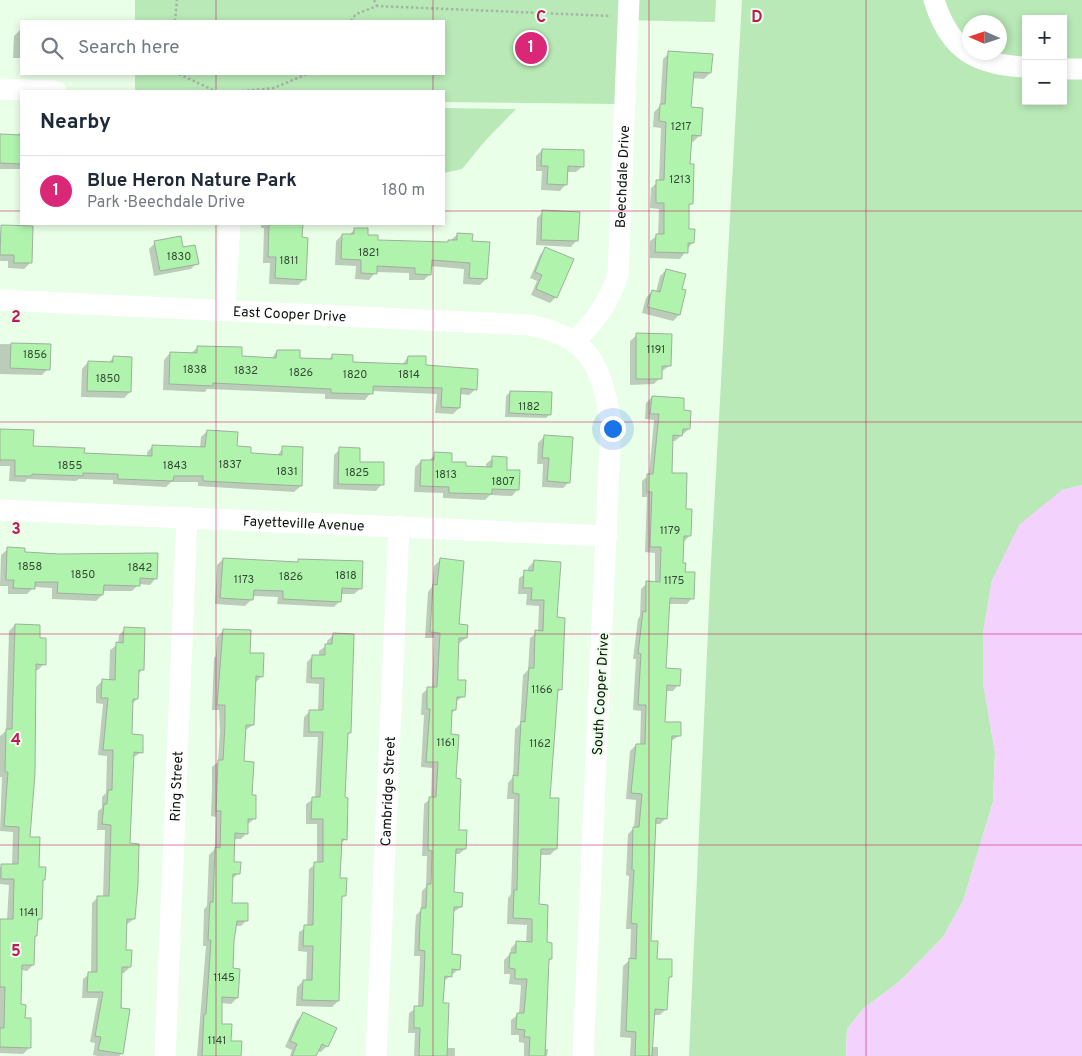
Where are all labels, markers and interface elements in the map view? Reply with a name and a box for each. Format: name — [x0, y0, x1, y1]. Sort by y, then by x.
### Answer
text: C — [536, 8, 546, 28]
text: D — [751, 8, 763, 28]
north arrow — [962, 15, 1007, 60]
map controls — [1022, 15, 1067, 105]
button: + — [1022, 15, 1067, 60]
search box — [20, 20, 445, 75]
pin: 1 — [515, 29, 547, 67]
icon: search — [38, 34, 66, 62]
text: Search here — [78, 36, 180, 60]
button: − — [1022, 60, 1067, 105]
text: Nearby — [40, 109, 111, 136]
house number: 1217 — [671, 120, 692, 134]
street label: Beechdale Drive — [613, 125, 634, 229]
text: Blue Heron Nature Park — [87, 169, 297, 193]
house number: 1213 — [669, 173, 691, 187]
text: 1 — [53, 181, 59, 201]
text: 180 m — [382, 181, 425, 201]
text: Park · Beechdale Drive — [87, 193, 245, 213]
house number: 1821 — [358, 246, 380, 260]
house number: 1830 — [167, 250, 191, 264]
house number: 1811 — [279, 254, 299, 268]
street label: East Cooper Drive — [233, 304, 347, 326]
text: 2 — [11, 308, 21, 328]
house number: 1191 — [647, 343, 665, 357]
house number: 1856 — [23, 348, 47, 362]
house number: 1838 — [183, 363, 207, 377]
house number: 1832 — [234, 364, 258, 378]
house number: 1826 — [289, 366, 313, 380]
house number: 1820 — [343, 368, 367, 382]
house number: 1814 — [398, 368, 420, 382]
house number: 1850 — [96, 372, 120, 386]
house number: 1182 — [518, 400, 540, 414]
your location — [600, 416, 626, 442]
house number: 1837 — [218, 458, 242, 472]
house number: 1855 — [58, 459, 82, 473]
house number: 1843 — [163, 459, 187, 473]
house number: 1831 — [276, 465, 298, 479]
house number: 1825 — [345, 466, 369, 480]
house number: 1813 — [435, 468, 457, 482]
house number: 1807 — [491, 475, 515, 489]
street label: Fayetteville Avenue — [243, 513, 365, 536]
text: 3 — [11, 520, 21, 540]
house number: 1179 — [660, 524, 680, 538]
house number: 1858 — [18, 560, 42, 574]
house number: 1842 — [128, 561, 152, 575]
house number: 1850 — [71, 568, 95, 582]
house number: 1818 — [335, 569, 357, 583]
house number: 1826 — [279, 570, 303, 584]
house number: 1173 — [234, 573, 254, 587]
house number: 1175 — [664, 574, 685, 588]
street label: South Cooper Drive — [590, 632, 613, 756]
house number: 1166 — [531, 683, 553, 697]
text: 4 — [11, 731, 21, 751]
street label: Cambridge Street — [378, 736, 400, 847]
house number: 1161 — [437, 736, 455, 750]
house number: 1162 — [529, 737, 551, 751]
street label: Ring Street — [168, 751, 187, 822]
house number: 1141 — [20, 906, 38, 920]
text: 5 — [11, 942, 21, 962]
house number: 1145 — [213, 971, 235, 985]
house number: 1141 — [208, 1034, 226, 1048]

